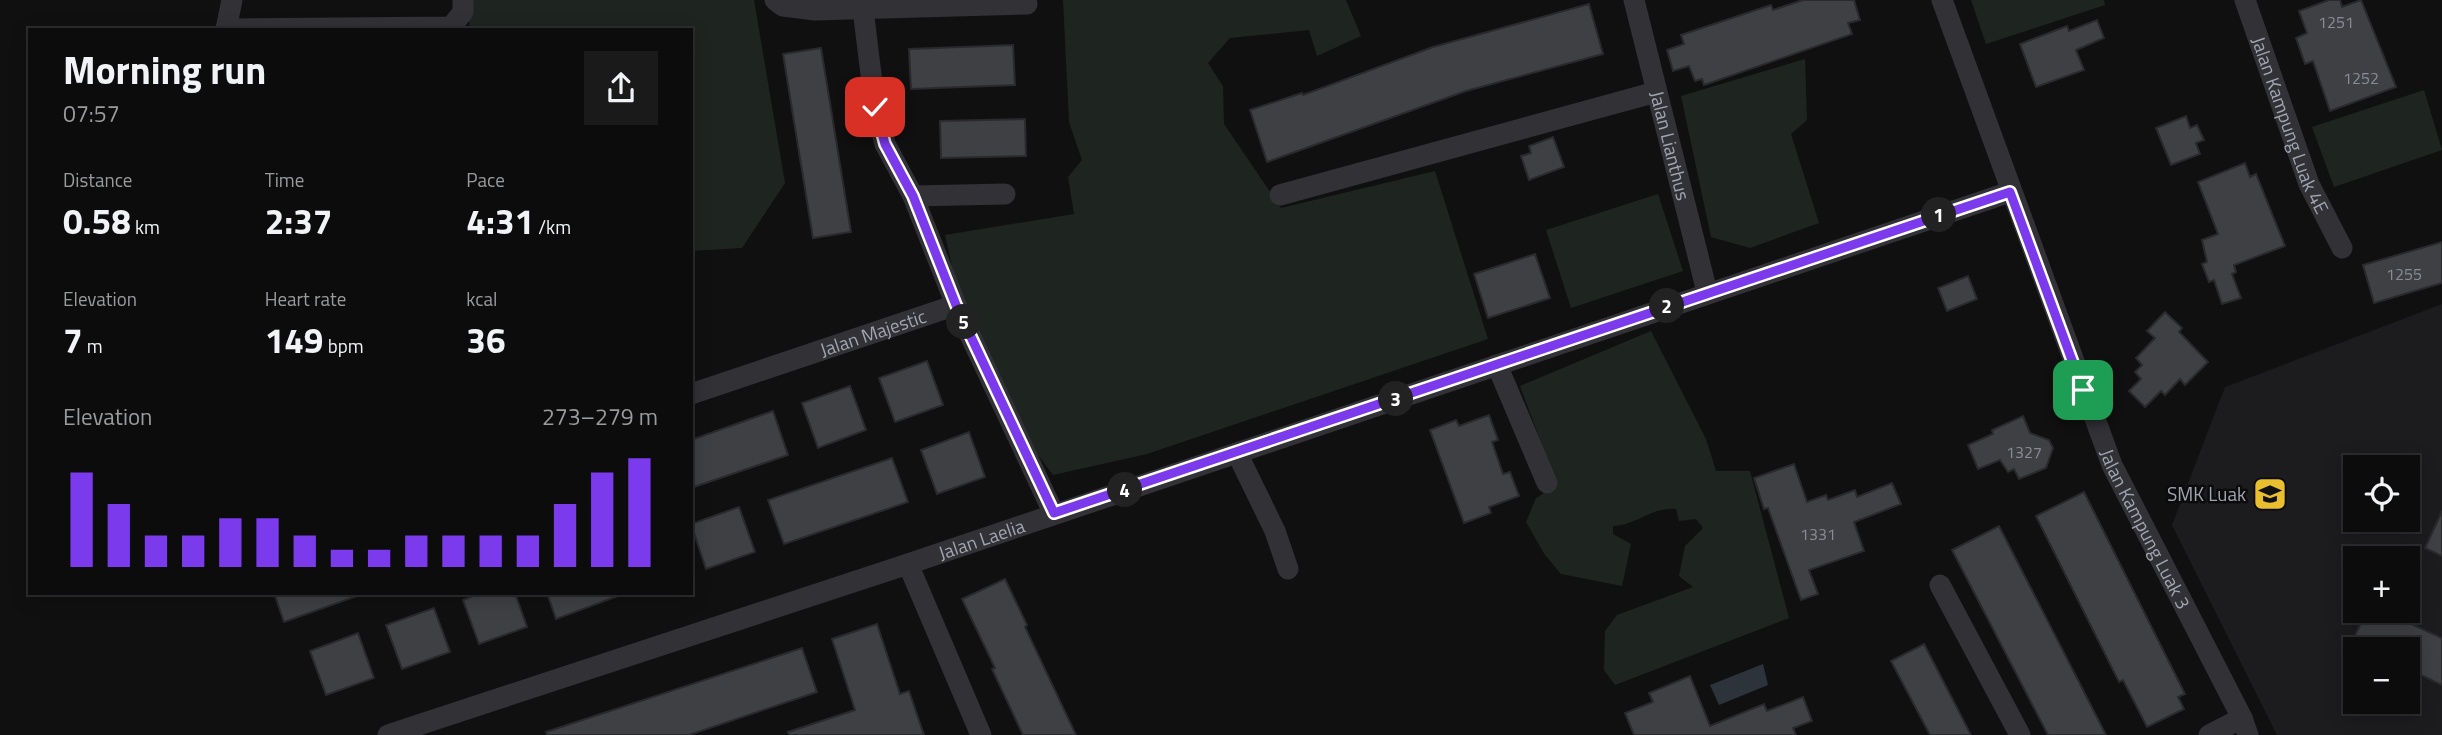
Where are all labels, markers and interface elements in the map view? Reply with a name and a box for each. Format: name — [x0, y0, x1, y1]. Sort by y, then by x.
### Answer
house number: 1251 — [2318, 10, 2354, 34]
street label: Jalan Kampung Luak 4E — [2245, 32, 2337, 219]
text: Morning run — [63, 41, 266, 99]
button: share — [584, 51, 658, 125]
house number: 1252 — [2343, 66, 2379, 90]
pin — [845, 77, 905, 137]
street label: Jalan Lianthus — [1643, 87, 1699, 203]
icon: check — [856, 88, 894, 126]
text: 07:57 — [63, 96, 120, 131]
text: Distance — [63, 165, 132, 194]
text: Time — [265, 165, 304, 194]
text: Pace — [466, 165, 505, 194]
text: 0.58 — [63, 194, 131, 248]
text: 2:37 — [265, 194, 332, 248]
text: 4:31 — [466, 194, 534, 248]
pin: 1 — [1922, 198, 1956, 232]
text: 1 — [1933, 200, 1944, 229]
text: km — [131, 212, 160, 241]
text: /km — [534, 212, 571, 241]
house number: 1255 — [2386, 262, 2422, 286]
text: Elevation — [63, 284, 137, 313]
text: Heart rate — [265, 284, 346, 313]
text: kcal — [466, 284, 497, 313]
pin: 2 — [1650, 288, 1684, 324]
text: 2 — [1661, 291, 1672, 320]
street label: Jalan Majestic — [816, 301, 930, 364]
pin: 5 — [946, 304, 982, 340]
text: 5 — [958, 307, 969, 336]
text: 7 — [63, 313, 83, 367]
text: 149 — [265, 313, 323, 367]
text: 36 — [466, 313, 506, 367]
text: m — [83, 331, 103, 360]
text: bpm — [323, 331, 364, 360]
pin — [2053, 360, 2113, 420]
icon: arrive — [2064, 371, 2102, 409]
pin: 3 — [1378, 382, 1414, 416]
text: 3 — [1390, 384, 1401, 413]
text: Elevation — [63, 399, 152, 434]
text: 273–279 m — [542, 399, 658, 434]
house number: 1327 — [2006, 440, 2042, 464]
street label: Jalan Kampung Luak 3 — [2093, 445, 2199, 614]
map controls — [2343, 455, 2420, 714]
button: locate — [2343, 455, 2420, 532]
pin: 4 — [1108, 472, 1142, 508]
text: 4 — [1119, 475, 1130, 504]
school or university icon: SMK Luak — [2251, 475, 2289, 513]
place label: SMK Luak — [2167, 479, 2246, 508]
street label: Jalan Laelia — [934, 510, 1029, 567]
house number: 1331 — [1800, 522, 1836, 546]
button: + — [2343, 546, 2420, 623]
button: − — [2343, 637, 2420, 714]

